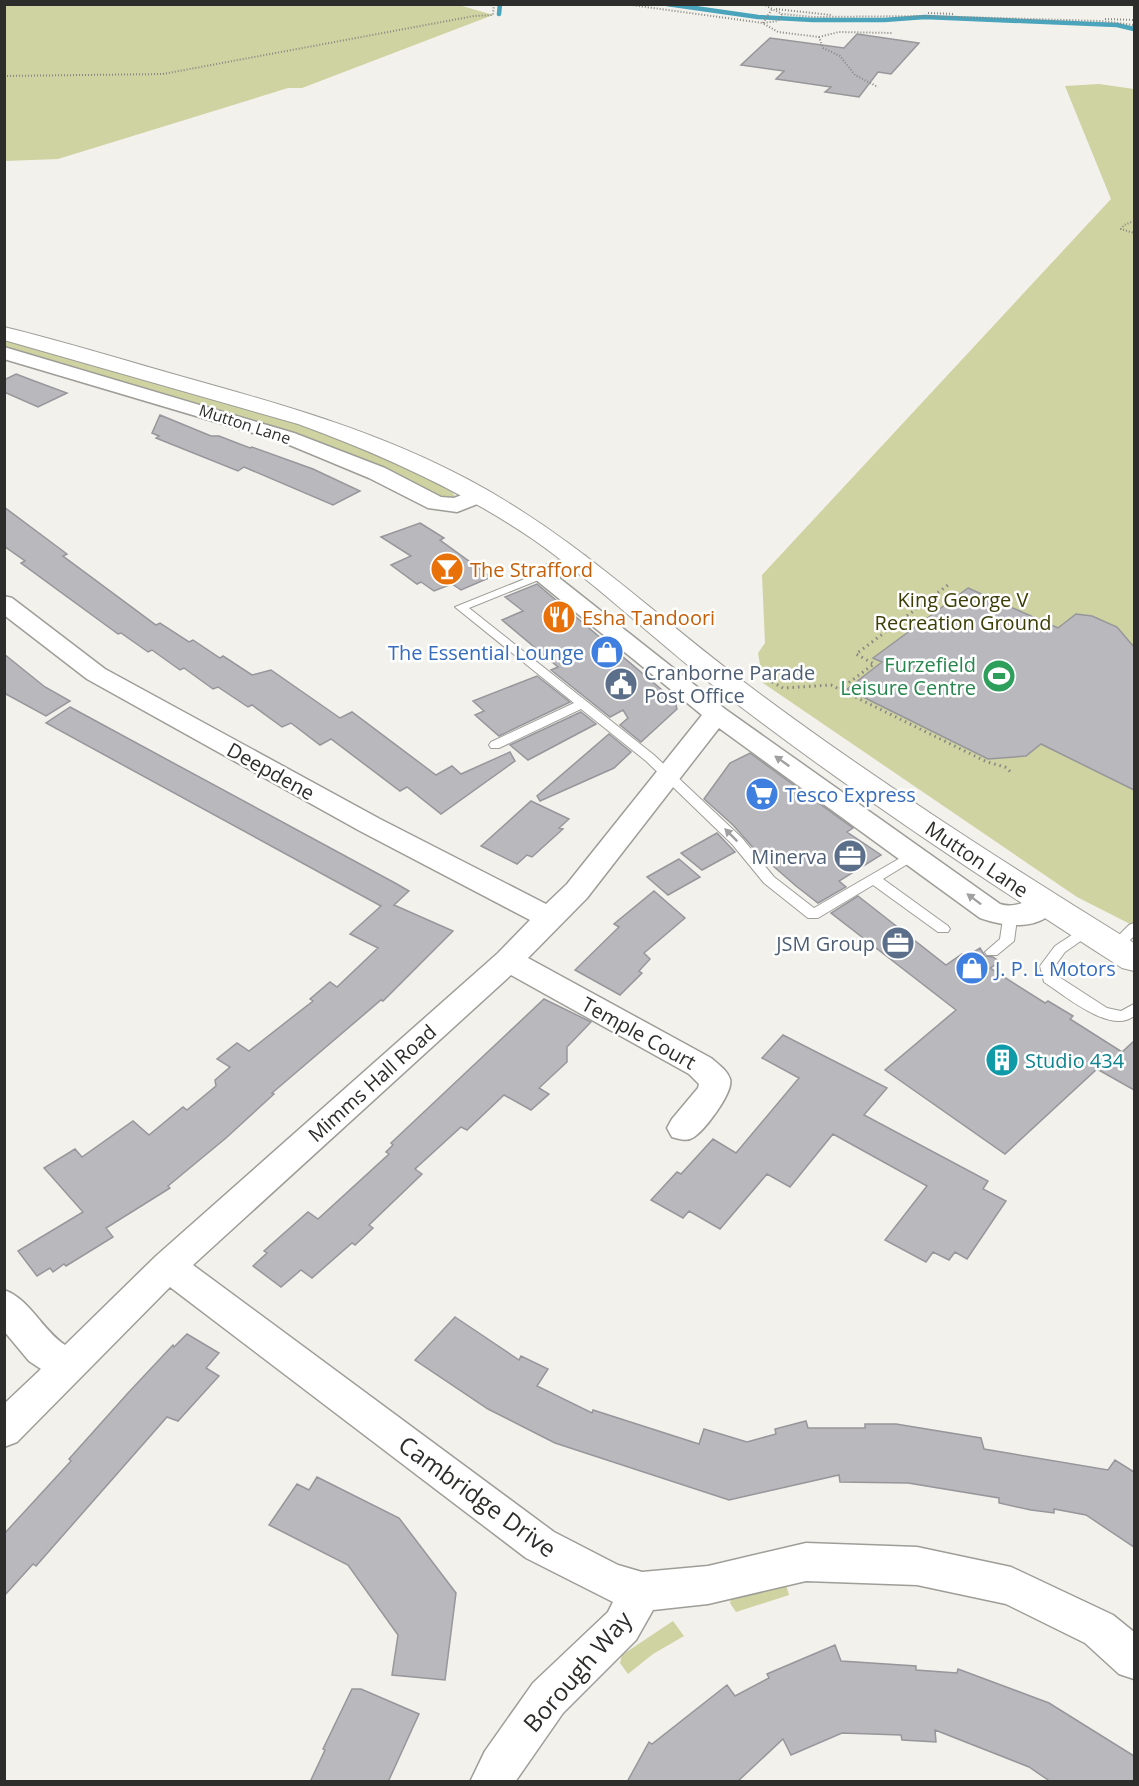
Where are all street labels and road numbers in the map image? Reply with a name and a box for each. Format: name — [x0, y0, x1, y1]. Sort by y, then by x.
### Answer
street label: Mutton Lane — [196, 399, 294, 449]
street label: Deepdene — [222, 736, 320, 806]
street label: Mutton Lane — [920, 815, 1034, 903]
street label: Temple Court — [577, 990, 701, 1076]
street label: Mimms Hall Road — [302, 1018, 442, 1148]
street label: Cambridge Drive — [392, 1428, 564, 1564]
street label: Borough Way — [515, 1603, 639, 1739]

